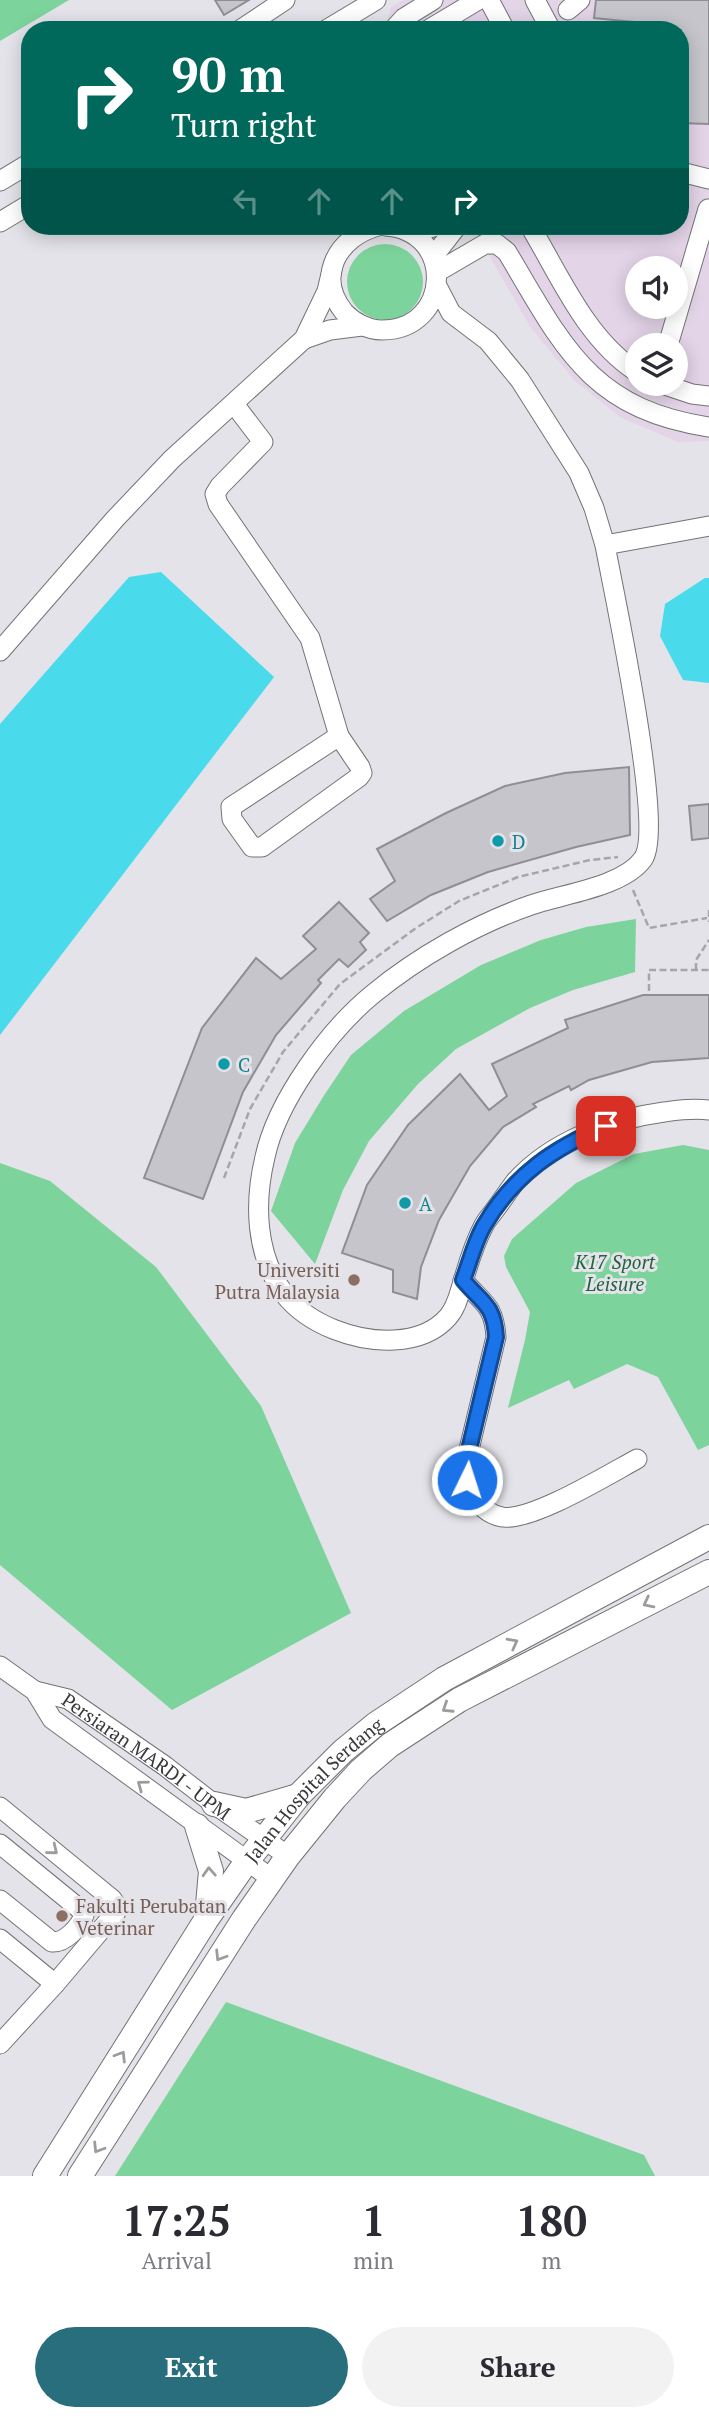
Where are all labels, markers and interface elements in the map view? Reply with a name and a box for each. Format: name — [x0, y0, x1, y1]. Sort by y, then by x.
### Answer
text: 90 m — [171, 41, 285, 106]
icon: right — [56, 49, 147, 140]
text: Turn right — [171, 104, 317, 146]
icon: left — [227, 182, 265, 220]
icon: ahead — [300, 182, 338, 220]
icon: ahead — [373, 182, 411, 220]
icon: right — [446, 182, 484, 220]
map controls — [625, 256, 688, 396]
button: sound — [625, 256, 688, 319]
button: layers — [625, 333, 688, 396]
place label: D — [512, 829, 525, 854]
marker: D — [490, 833, 506, 849]
place label: C — [238, 1052, 250, 1077]
marker: C — [216, 1056, 232, 1072]
pin — [576, 1096, 636, 1156]
icon: arrive — [587, 1107, 625, 1145]
place label: A — [419, 1191, 432, 1216]
marker: A — [397, 1195, 413, 1211]
park label: K17 Sport Leisure — [574, 1249, 656, 1296]
place label: Universiti Putra Malaysia — [215, 1257, 340, 1304]
marker: Universiti Putra Malaysia — [346, 1272, 362, 1288]
position arrow — [430, 1443, 504, 1517]
one-way arrow — [643, 1595, 655, 1609]
one-way arrow — [505, 1638, 518, 1651]
street label: Persiaran MARDI - UPM — [58, 1686, 236, 1825]
one-way arrow — [441, 1700, 454, 1713]
street label: Jalan Hospital Serdang — [238, 1711, 388, 1867]
one-way arrow — [137, 1781, 150, 1793]
one-way arrow — [44, 1842, 57, 1854]
one-way arrow — [202, 1866, 217, 1877]
place label: Fakulti Perubatan Veterinar — [76, 1893, 226, 1940]
marker: Fakulti Perubatan Veterinar — [54, 1908, 70, 1924]
one-way arrow — [216, 1948, 229, 1961]
one-way arrow — [112, 2051, 125, 2064]
one-way arrow — [94, 2140, 107, 2153]
text: 17:25 — [122, 2192, 231, 2248]
text: 1 — [362, 2192, 385, 2248]
text: 180 — [516, 2192, 587, 2248]
text: Arrival — [141, 2245, 212, 2276]
text: min — [353, 2245, 394, 2276]
text: m — [541, 2245, 561, 2276]
button: Exit — [35, 2327, 348, 2407]
button: Share — [362, 2327, 674, 2407]

